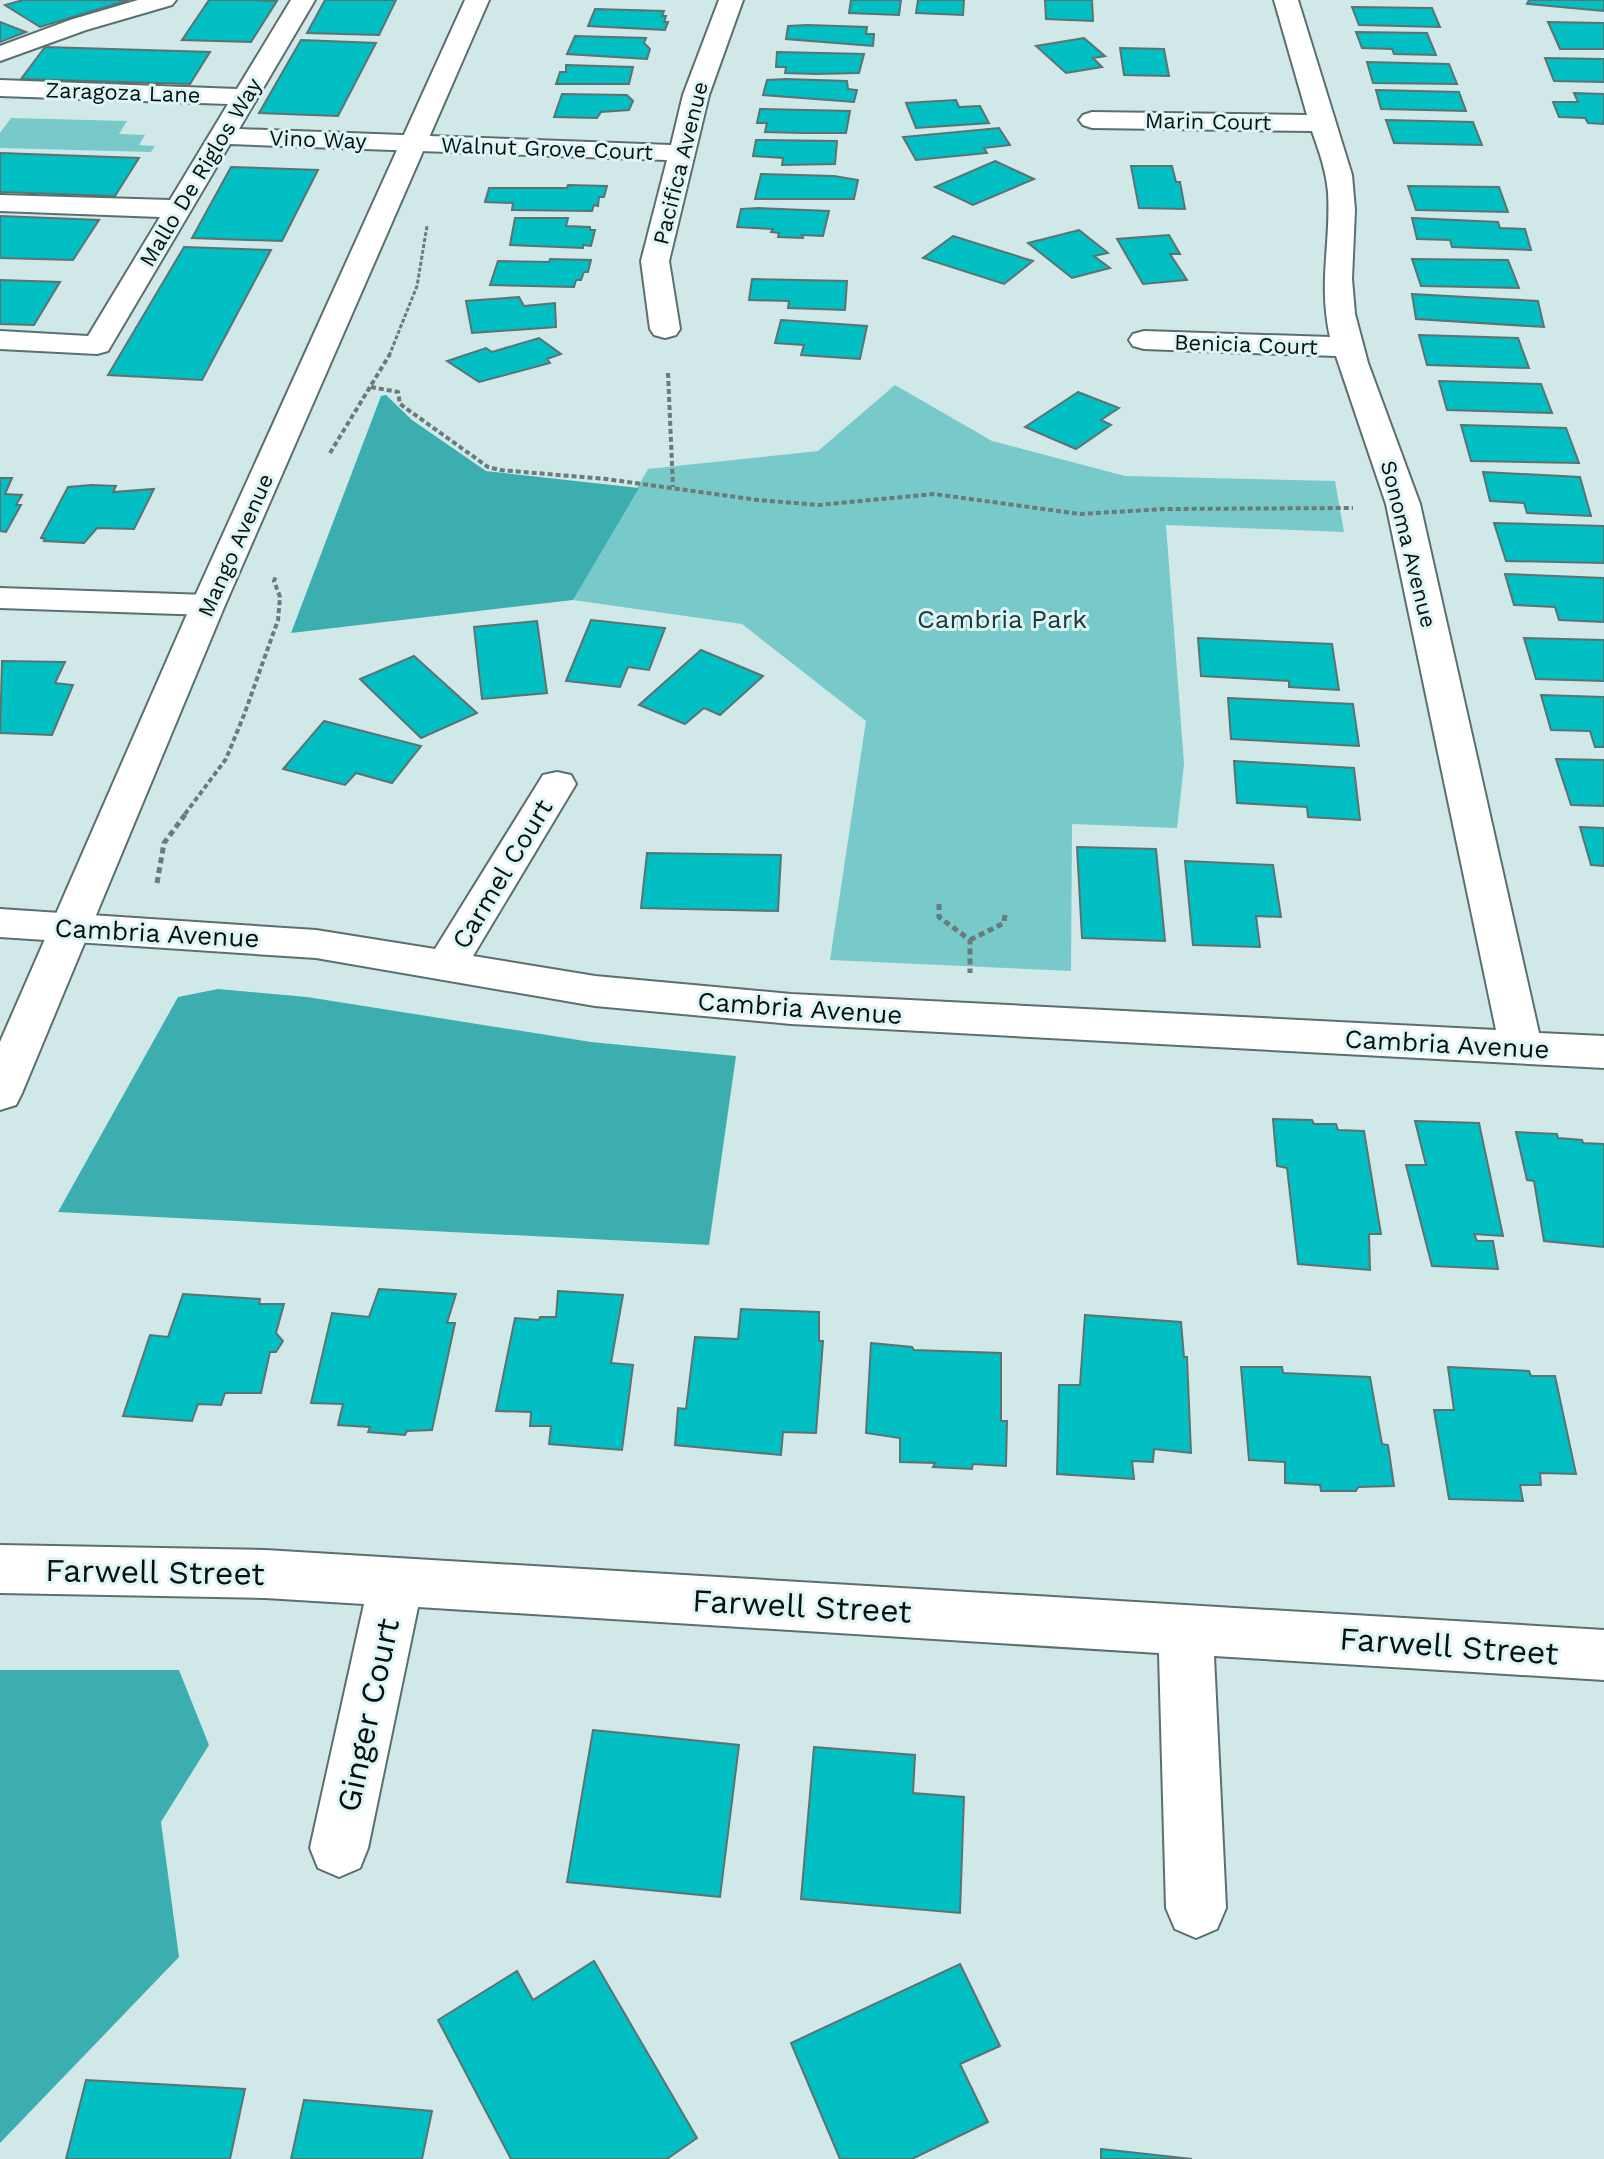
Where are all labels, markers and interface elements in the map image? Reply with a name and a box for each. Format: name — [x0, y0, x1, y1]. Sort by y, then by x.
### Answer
street label: Mallo De Riglos Way — [134, 73, 267, 271]
street label: Zaragoza Lane — [45, 77, 201, 108]
street label: Pacifica Avenue — [648, 79, 713, 247]
street label: Marin Court — [1145, 108, 1271, 135]
street label: Vino Way — [269, 125, 368, 154]
street label: Walnut Grove Court — [441, 132, 653, 165]
street label: Benicia Court — [1174, 330, 1318, 359]
street label: Sonoma Avenue — [1376, 458, 1441, 630]
street label: Mango Avenue — [193, 470, 278, 621]
park label: Cambria Park — [917, 604, 1087, 634]
street label: Carmel Court — [446, 794, 558, 954]
street label: Cambria Avenue — [54, 913, 260, 953]
street label: Cambria Avenue — [697, 986, 903, 1030]
street label: Cambria Avenue — [1344, 1024, 1550, 1064]
street label: Farwell Street — [45, 1551, 265, 1593]
street label: Farwell Street — [691, 1581, 913, 1631]
street label: Ginger Court — [329, 1615, 407, 1815]
street label: Farwell Street — [1338, 1619, 1560, 1673]

